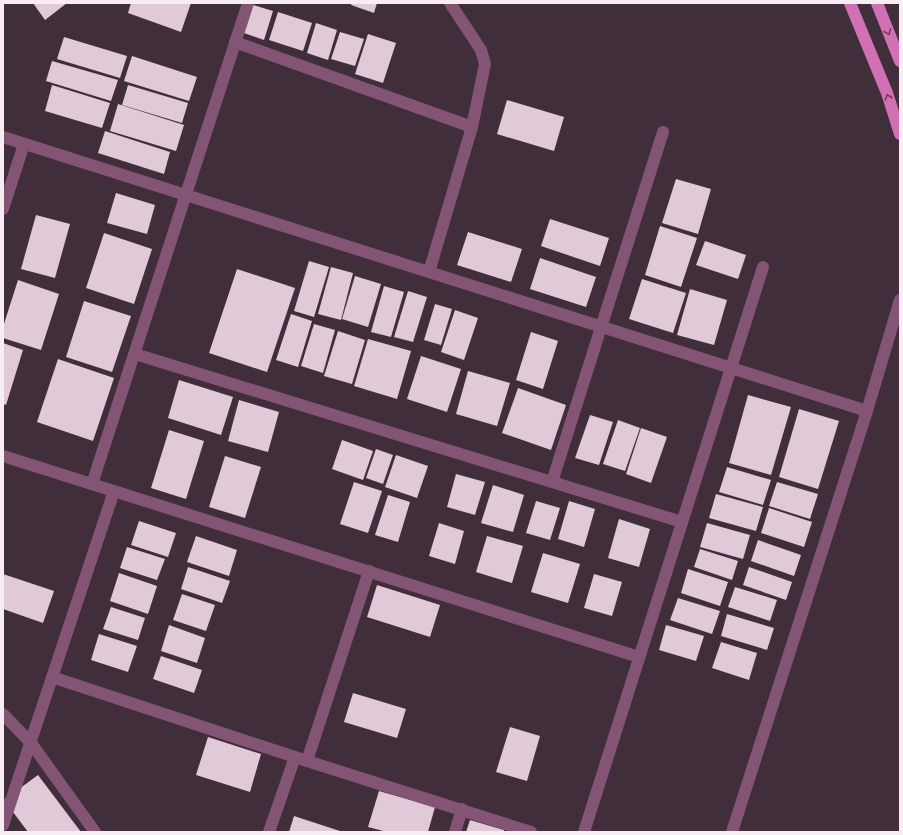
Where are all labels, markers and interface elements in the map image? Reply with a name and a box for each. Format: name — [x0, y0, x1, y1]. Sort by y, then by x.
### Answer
one-way arrow — [884, 29, 892, 36]
one-way arrow — [884, 93, 893, 100]

